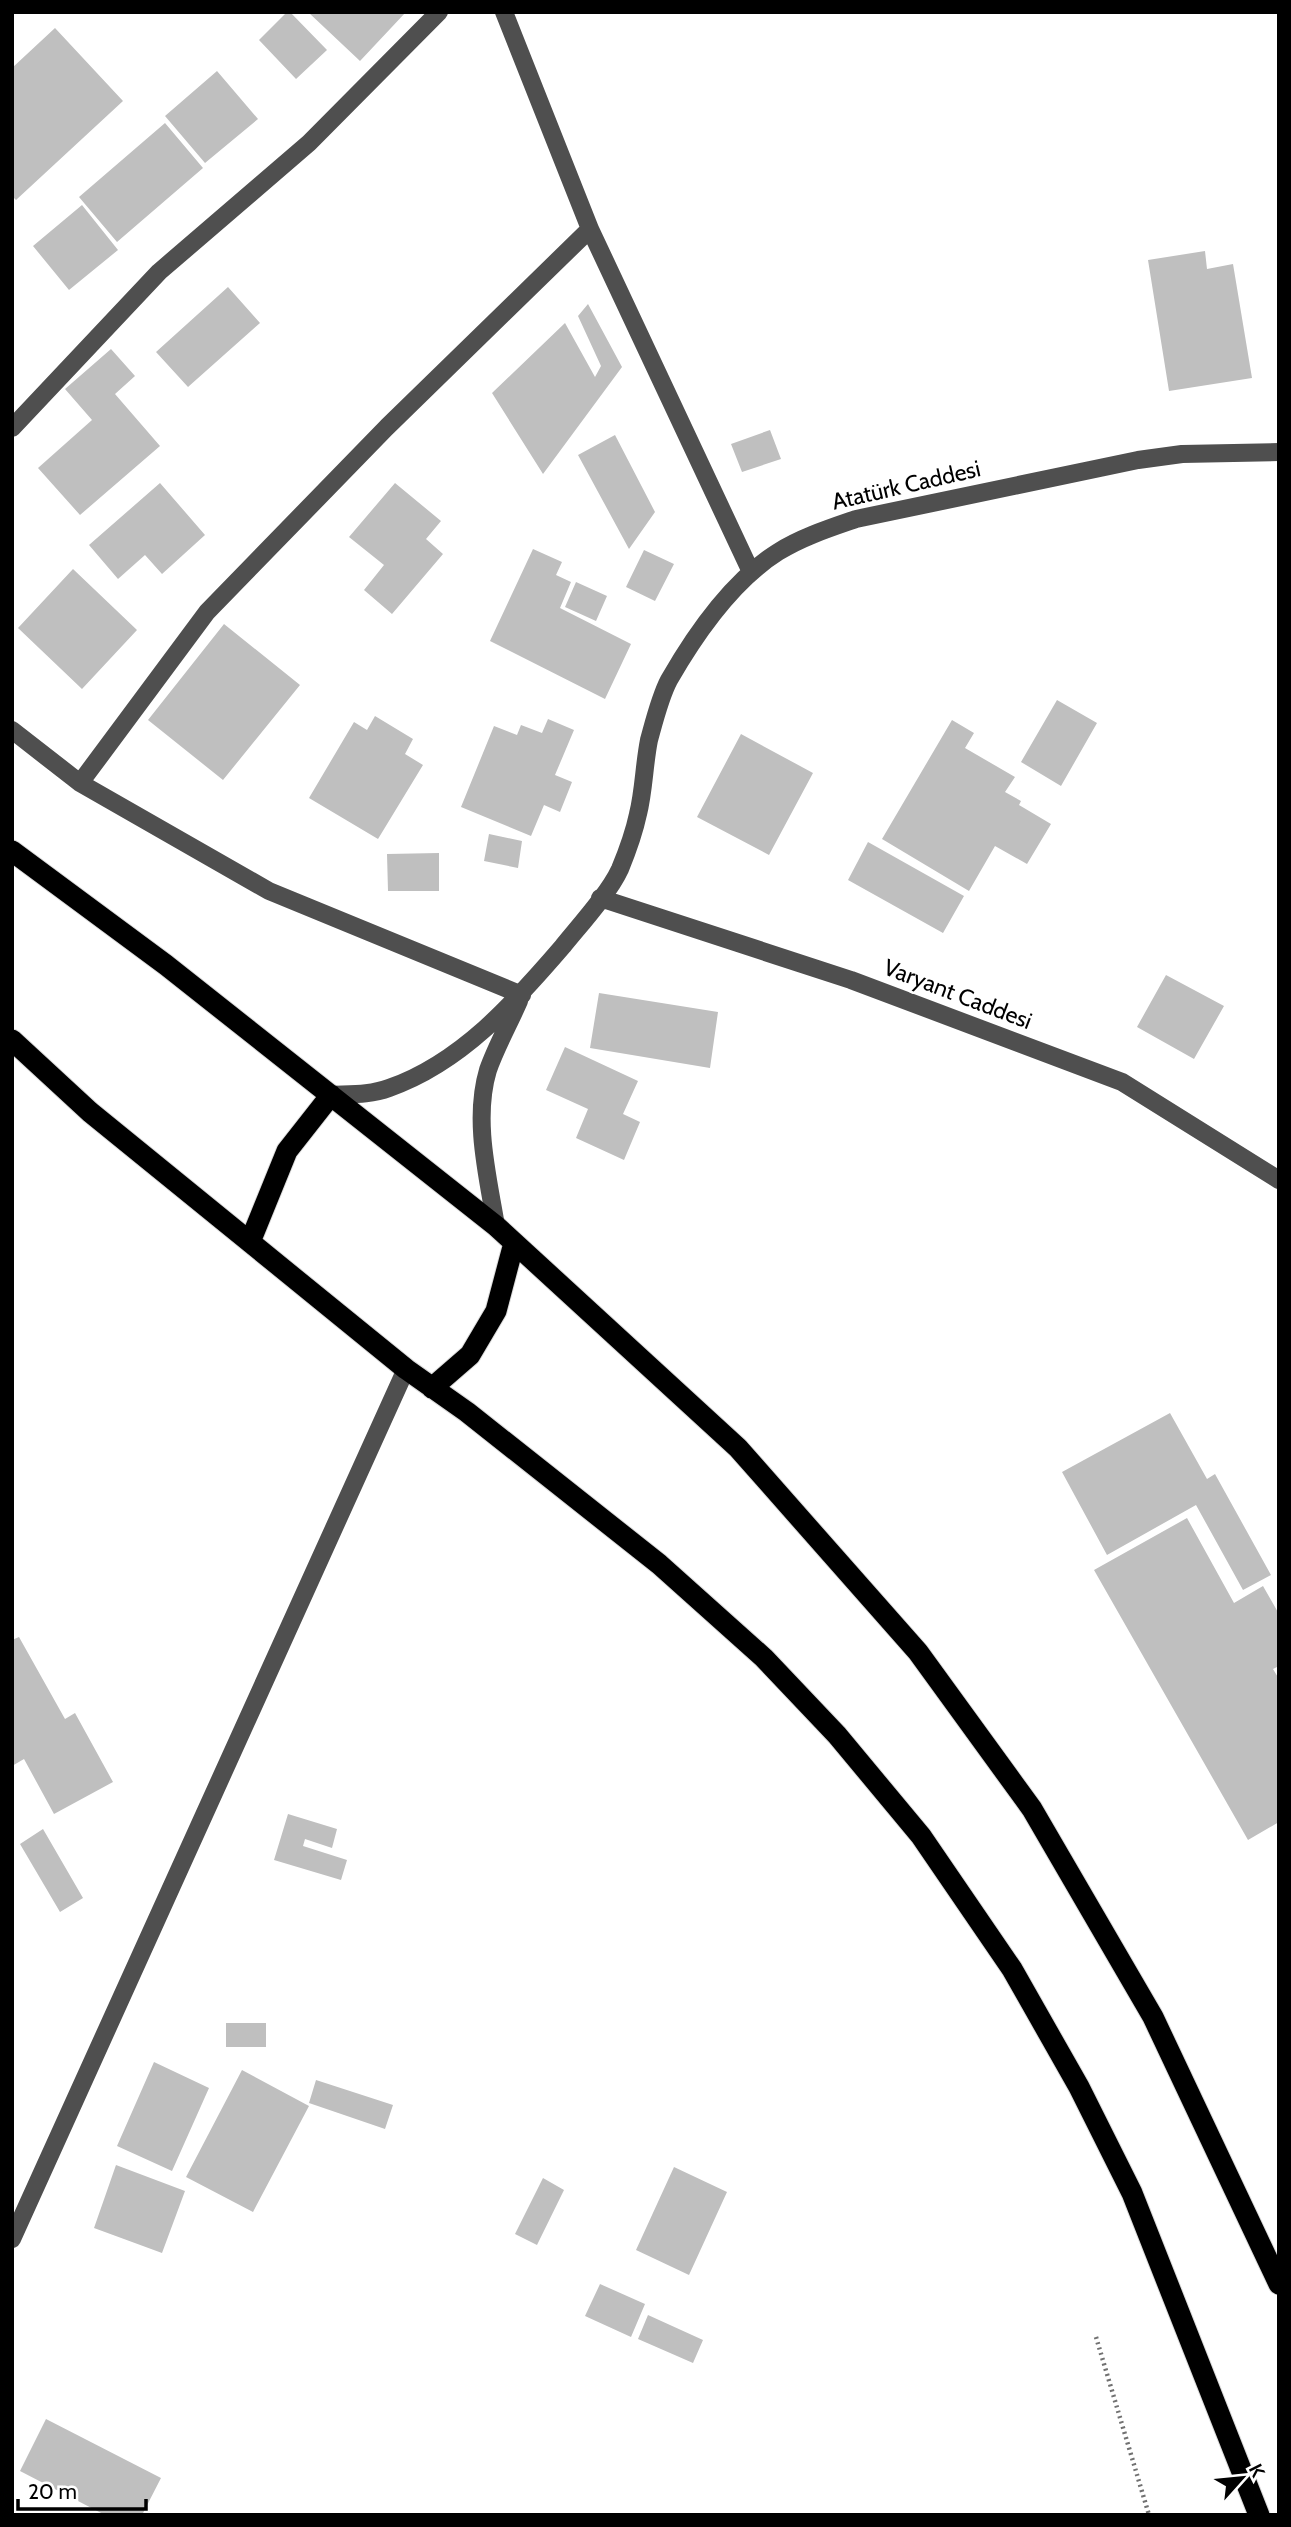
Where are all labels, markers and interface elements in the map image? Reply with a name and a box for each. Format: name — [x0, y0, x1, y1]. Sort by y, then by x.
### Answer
street label: Atatürk Caddesi — [829, 454, 983, 516]
street label: Varyant Caddesi — [880, 953, 1036, 1035]
north arrow — [1207, 2443, 1277, 2513]
text: K — [1244, 2460, 1270, 2481]
scale bar — [18, 2468, 145, 2512]
text: 20 m — [28, 2479, 77, 2504]

